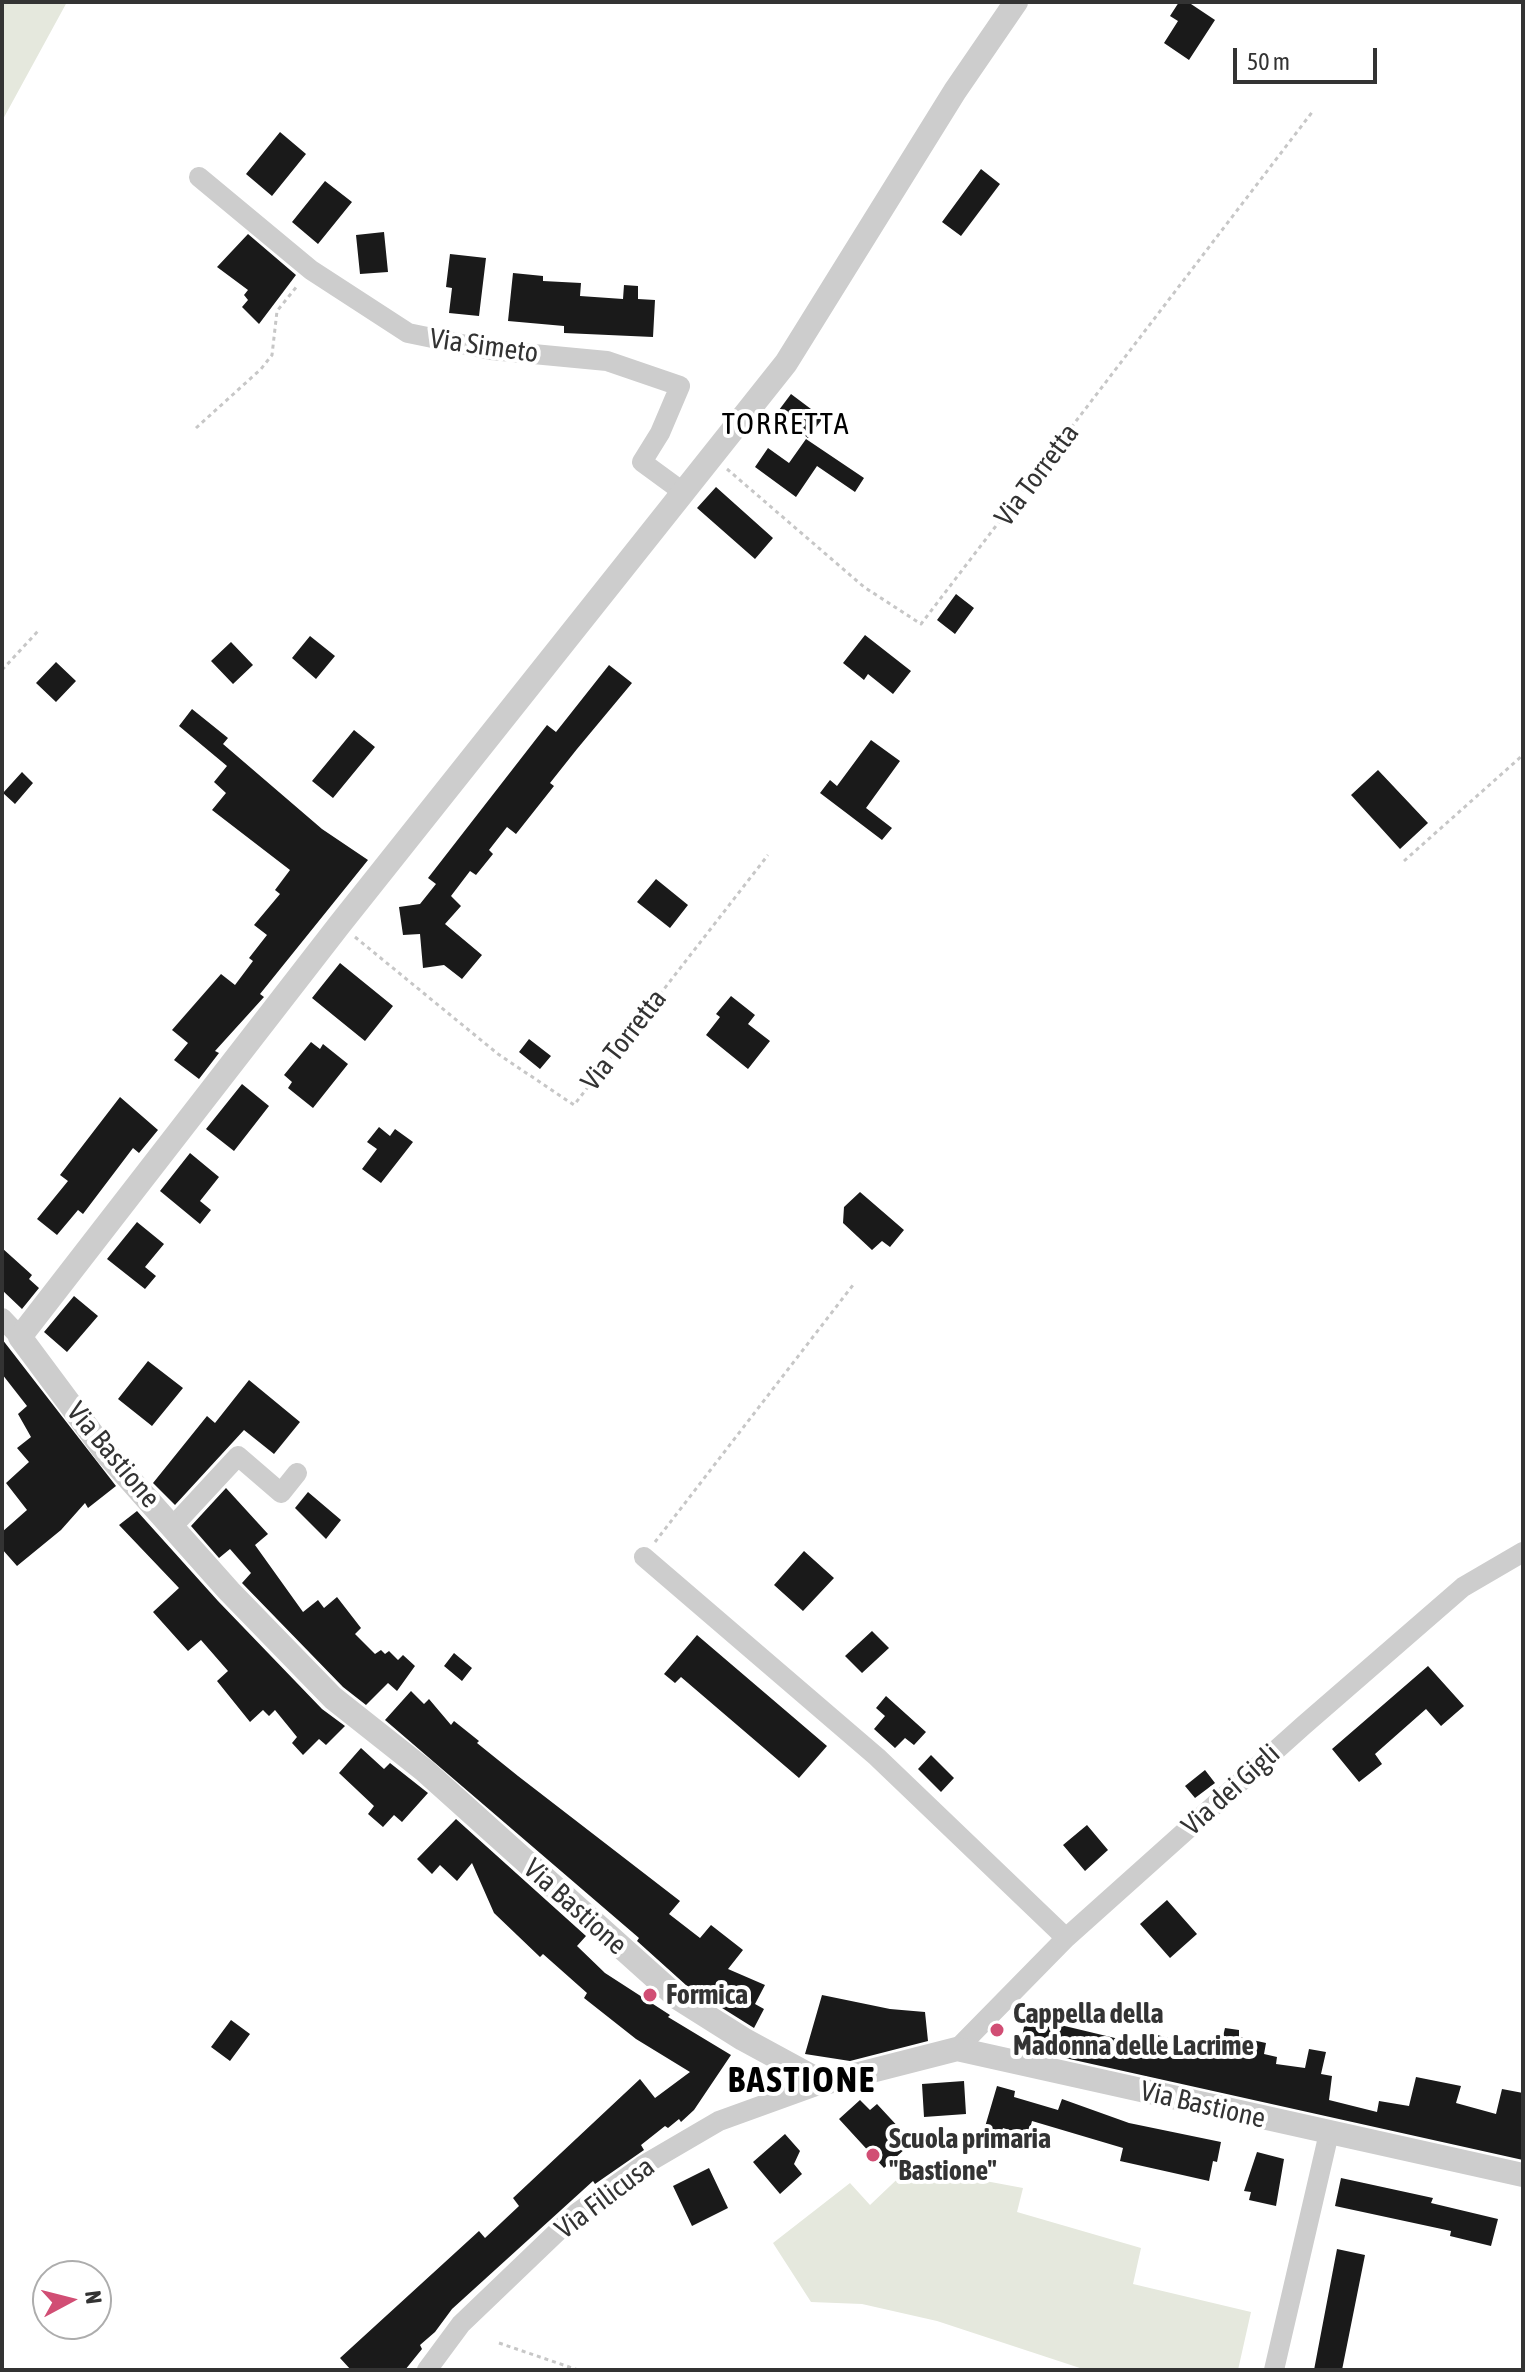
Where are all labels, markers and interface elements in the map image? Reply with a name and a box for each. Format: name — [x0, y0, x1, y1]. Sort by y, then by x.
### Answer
scale bar — [1237, 32, 1381, 82]
text: 50 m — [1247, 48, 1290, 75]
street label: Via Simeto — [428, 322, 540, 370]
district label: TORRETTA — [722, 407, 850, 443]
street label: Via Torretta — [988, 417, 1086, 533]
street label: Via Torretta — [574, 983, 674, 1097]
street label: Via Bastione — [59, 1396, 167, 1514]
street label: Via dei Gigli — [1175, 1737, 1287, 1843]
street label: Via Bastione — [517, 1852, 633, 1962]
place label: Formica — [666, 1978, 748, 2012]
marker: Formica — [641, 1986, 659, 2004]
place label: Cappella della Madonna delle Lacrime — [1013, 1997, 1254, 2063]
marker: Cappella della Madonna delle Lacrime — [988, 2021, 1006, 2039]
district label: BASTIONE — [728, 2059, 876, 2103]
street label: Via Bastione — [1137, 2074, 1269, 2136]
place label: Scuola primaria "Bastione" — [889, 2122, 1051, 2188]
marker: Scuola primaria "Bastione" — [864, 2146, 882, 2164]
street label: Via Filicusa — [549, 2150, 661, 2246]
north arrow — [32, 2260, 112, 2340]
text: N — [80, 2289, 108, 2305]

